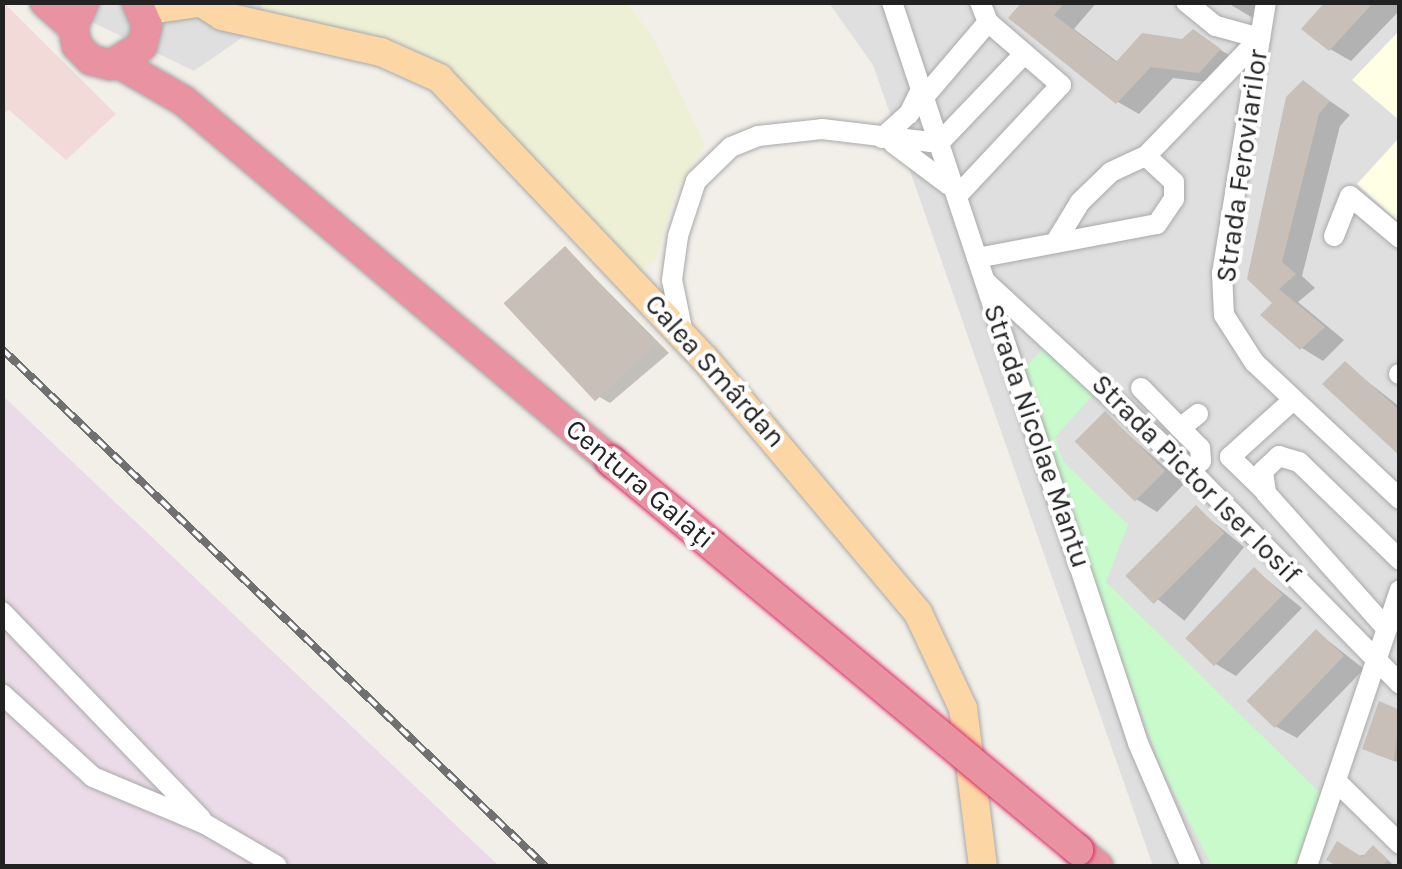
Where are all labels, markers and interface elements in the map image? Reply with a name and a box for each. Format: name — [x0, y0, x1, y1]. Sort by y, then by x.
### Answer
street label: Strada Feroviarilor — [1209, 47, 1275, 285]
street label: Calea Smârdan — [637, 288, 793, 454]
street label: Strada Nicolae Mantu — [976, 300, 1098, 572]
street label: Strada Pictor Iser Iosif — [1084, 367, 1308, 591]
street label: Centura Galați — [559, 412, 721, 556]

